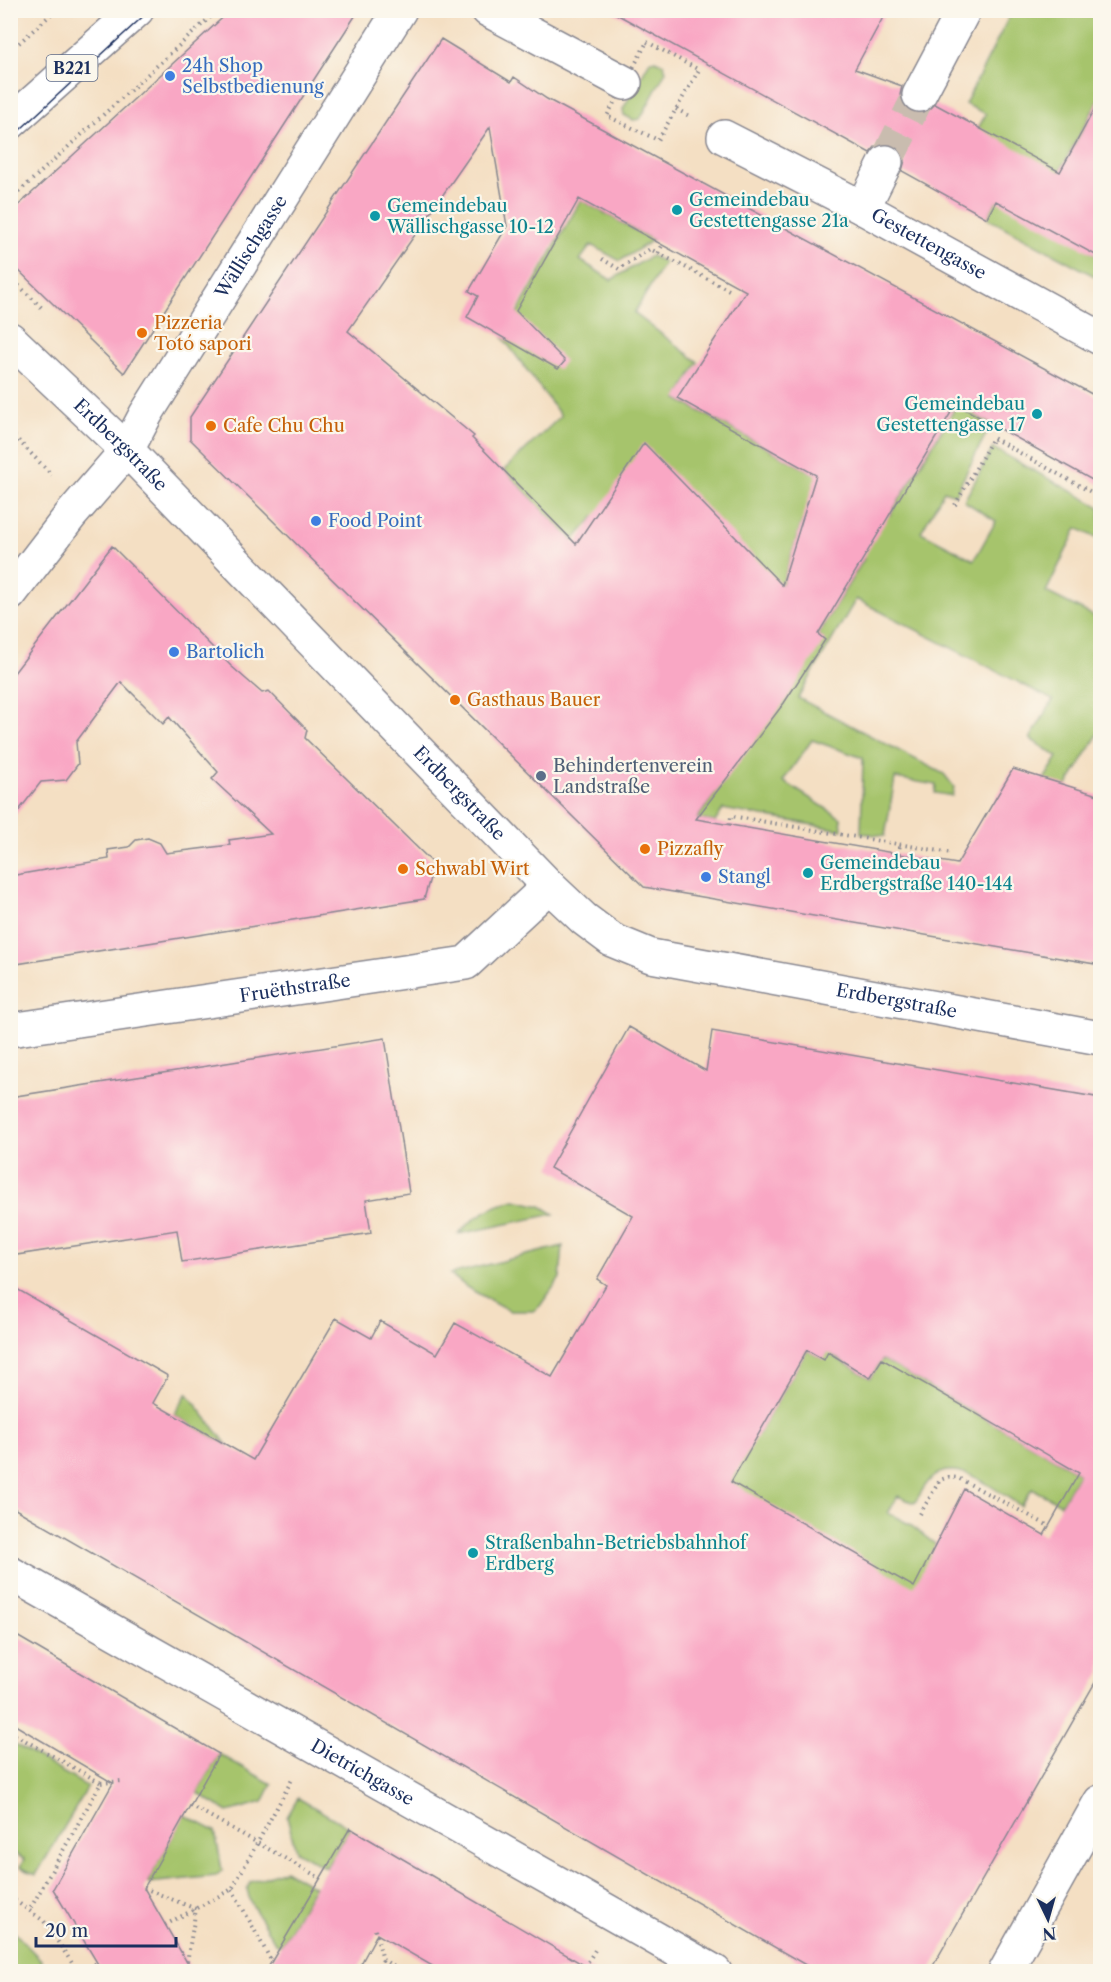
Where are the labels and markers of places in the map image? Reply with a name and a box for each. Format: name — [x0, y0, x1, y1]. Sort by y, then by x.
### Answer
place label: 24h Shop Selbstbedienung — [182, 55, 324, 98]
marker: 24h Shop Selbstbedienung — [163, 69, 177, 83]
place label: Gemeindebau Gestettengasse 21a — [689, 189, 849, 232]
place label: Gemeindebau Wällischgasse 10-12 — [386, 195, 554, 238]
marker: Gemeindebau Gestettengasse 21a — [670, 203, 684, 217]
marker: Gemeindebau Wällischgasse 10-12 — [368, 209, 382, 223]
place label: Pizzeria Totó sapori — [154, 312, 252, 355]
marker: Pizzeria Totó sapori — [135, 326, 149, 340]
place label: Gemeindebau Gestettengasse 17 — [876, 393, 1025, 436]
marker: Gemeindebau Gestettengasse 17 — [1030, 407, 1044, 421]
place label: Cafe Chu Chu — [223, 415, 345, 437]
marker: Cafe Chu Chu — [204, 419, 218, 433]
place label: Food Point — [328, 510, 423, 532]
marker: Food Point — [309, 514, 323, 528]
place label: Bartolich — [186, 641, 265, 663]
marker: Bartolich — [167, 645, 181, 659]
place label: Gasthaus Bauer — [467, 689, 601, 711]
marker: Gasthaus Bauer — [448, 693, 462, 707]
place label: Behindertenverein Landstraße — [553, 755, 713, 798]
marker: Behindertenverein Landstraße — [534, 769, 548, 783]
place label: Pizzafly — [657, 838, 725, 860]
marker: Pizzafly — [638, 842, 652, 856]
place label: Gemeindebau Erdbergstraße 140-144 — [820, 852, 1013, 895]
place label: Schwabl Wirt — [415, 858, 530, 880]
marker: Schwabl Wirt — [396, 862, 410, 876]
place label: Stangl — [718, 866, 771, 888]
marker: Gemeindebau Erdbergstraße 140-144 — [801, 866, 815, 880]
marker: Stangl — [699, 870, 713, 884]
place label: Straßenbahn-Betriebsbahnhof Erdberg — [485, 1532, 749, 1575]
marker: Straßenbahn-Betriebsbahnhof Erdberg — [466, 1546, 480, 1560]

